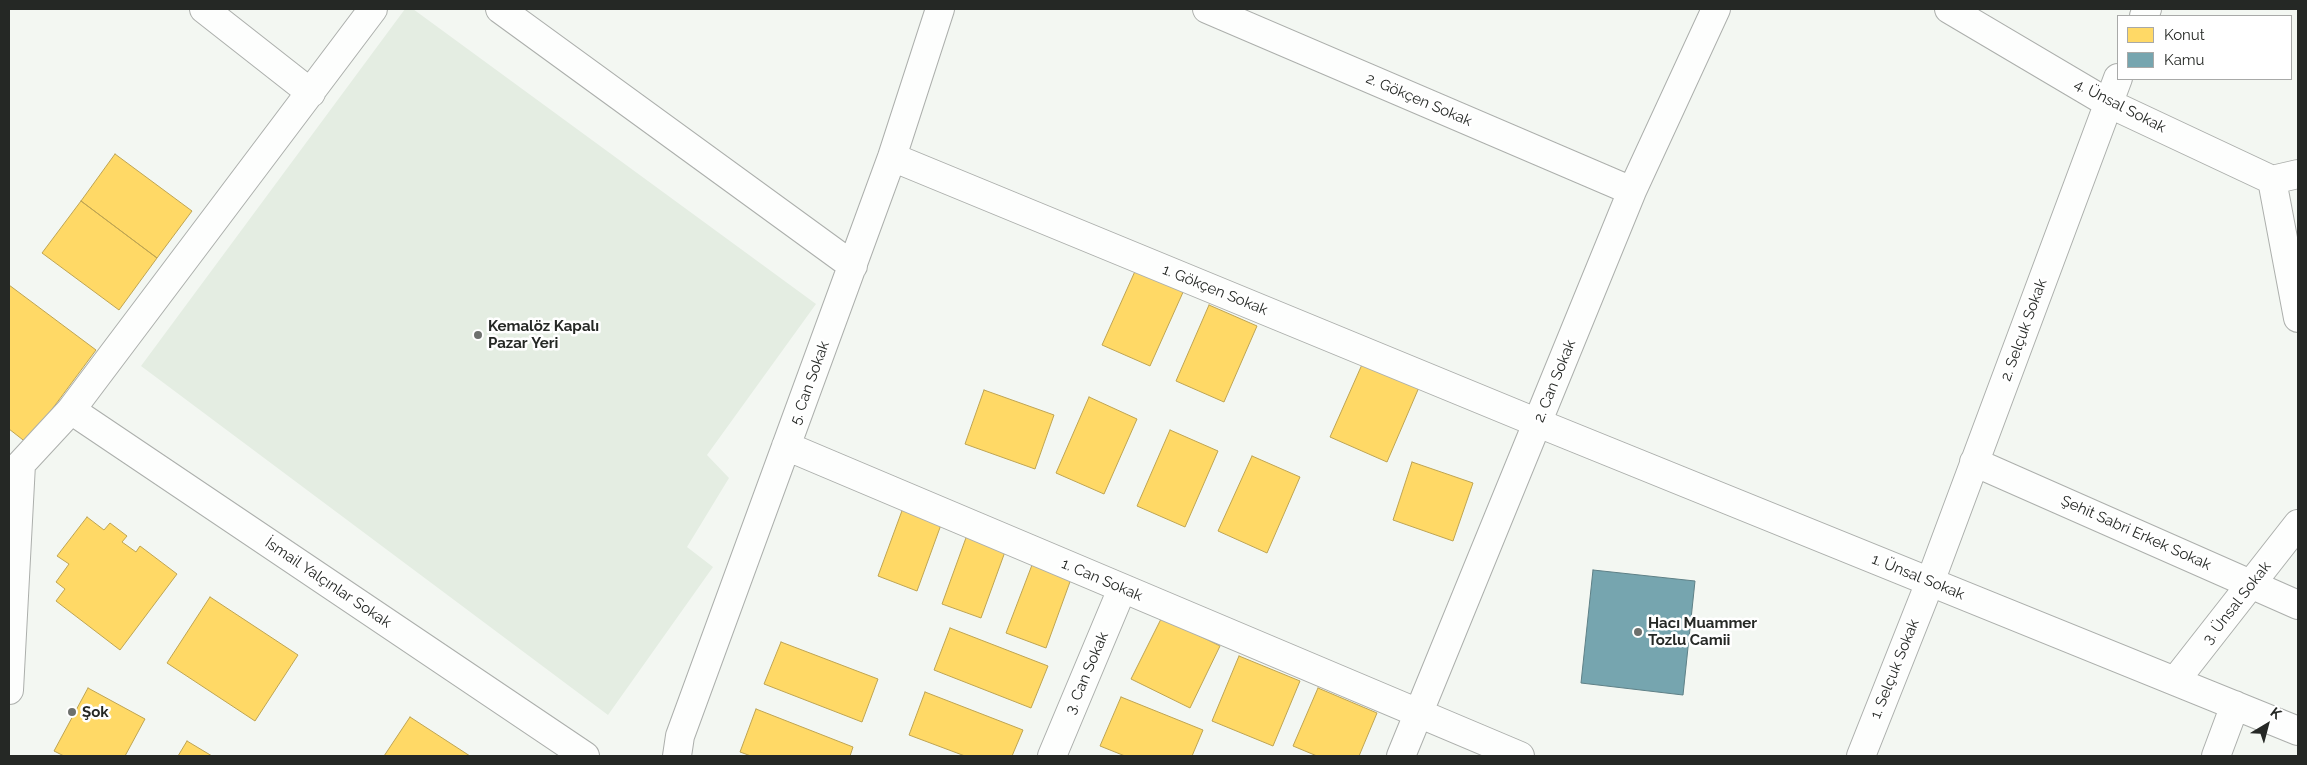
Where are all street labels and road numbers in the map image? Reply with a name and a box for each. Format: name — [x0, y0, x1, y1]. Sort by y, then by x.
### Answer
street label: 2. Gökçen Sokak — [1363, 70, 1475, 130]
street label: 4. Ünsal Sokak — [2071, 75, 2169, 137]
street label: 1. Gökçen Sokak — [1160, 261, 1270, 319]
street label: 2. Selçuk Sokak — [1997, 276, 2051, 384]
street label: 2. Can Sokak — [1530, 337, 1580, 425]
street label: 5. Can Sokak — [787, 339, 833, 427]
street label: Şehit Sabri Erkek Sokak — [2058, 492, 2214, 574]
street label: İsmail Yalçınlar Sokak — [261, 534, 395, 632]
street label: 1. Ünsal Sokak — [1869, 550, 1967, 604]
street label: 1. Can Sokak — [1059, 555, 1145, 605]
street label: 3. Ünsal Sokak — [2199, 558, 2275, 648]
street label: 1. Selçuk Sokak — [1867, 616, 1923, 722]
street label: 3. Can Sokak — [1062, 629, 1112, 717]

